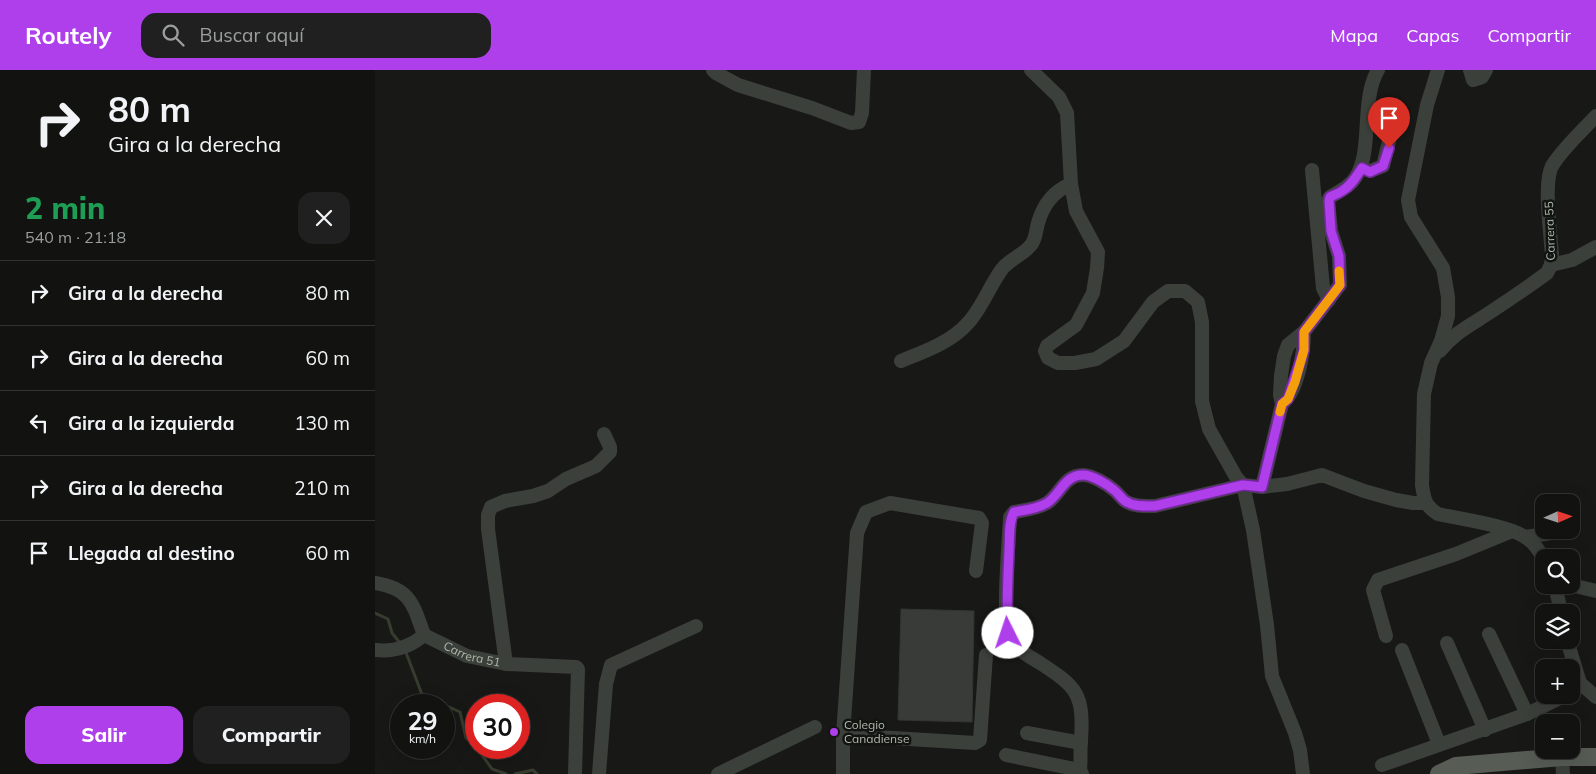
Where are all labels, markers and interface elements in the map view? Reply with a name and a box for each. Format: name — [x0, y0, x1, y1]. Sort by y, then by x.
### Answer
search box — [141, 13, 491, 58]
text: Routely — [25, 20, 111, 50]
icon: search — [159, 21, 187, 49]
text: Buscar aquí — [199, 23, 304, 47]
text: Mapa — [1330, 24, 1378, 47]
text: Capas — [1406, 24, 1460, 47]
text: Compartir — [1488, 24, 1571, 47]
text: 80 m — [108, 87, 191, 131]
icon: right — [25, 90, 90, 155]
pin — [1368, 97, 1410, 148]
icon: arrive — [1375, 104, 1403, 132]
text: Gira a la derecha — [108, 130, 281, 158]
text: 2 min — [25, 189, 105, 227]
button: close — [298, 192, 350, 244]
street label: Carrera 55 — [1541, 201, 1558, 261]
text: 540 m · 21:18 — [25, 227, 126, 247]
icon: right — [25, 279, 53, 307]
text: Gira a la derecha — [68, 281, 223, 305]
text: 80 m — [306, 281, 350, 305]
icon: right — [25, 344, 53, 372]
text: Gira a la derecha — [68, 346, 223, 370]
text: 60 m — [306, 346, 350, 370]
icon: left — [25, 409, 53, 437]
text: Gira a la izquierda — [68, 411, 234, 435]
text: 130 m — [294, 411, 350, 435]
icon: right — [25, 474, 53, 502]
text: Gira a la derecha — [68, 476, 223, 500]
text: 210 m — [294, 476, 350, 500]
north arrow — [1535, 494, 1580, 539]
map controls — [1535, 494, 1580, 759]
icon: arrive — [25, 539, 53, 567]
text: Llegada al destino — [68, 541, 235, 565]
text: 60 m — [306, 541, 350, 565]
button: search — [1535, 549, 1580, 594]
button: layers — [1535, 604, 1580, 649]
position arrow — [981, 606, 1033, 658]
street label: Carrera 51 — [441, 638, 502, 670]
button: + — [1535, 659, 1580, 704]
speed limit sign: 30 — [465, 694, 530, 759]
text: 29 — [407, 705, 438, 736]
button: Salir — [25, 706, 183, 764]
button: Compartir — [193, 706, 350, 764]
button: − — [1535, 714, 1580, 759]
place label: Colegio Canadiense — [844, 717, 910, 746]
marker: Colegio Canadiense — [828, 726, 840, 738]
text: km/h — [409, 731, 436, 746]

